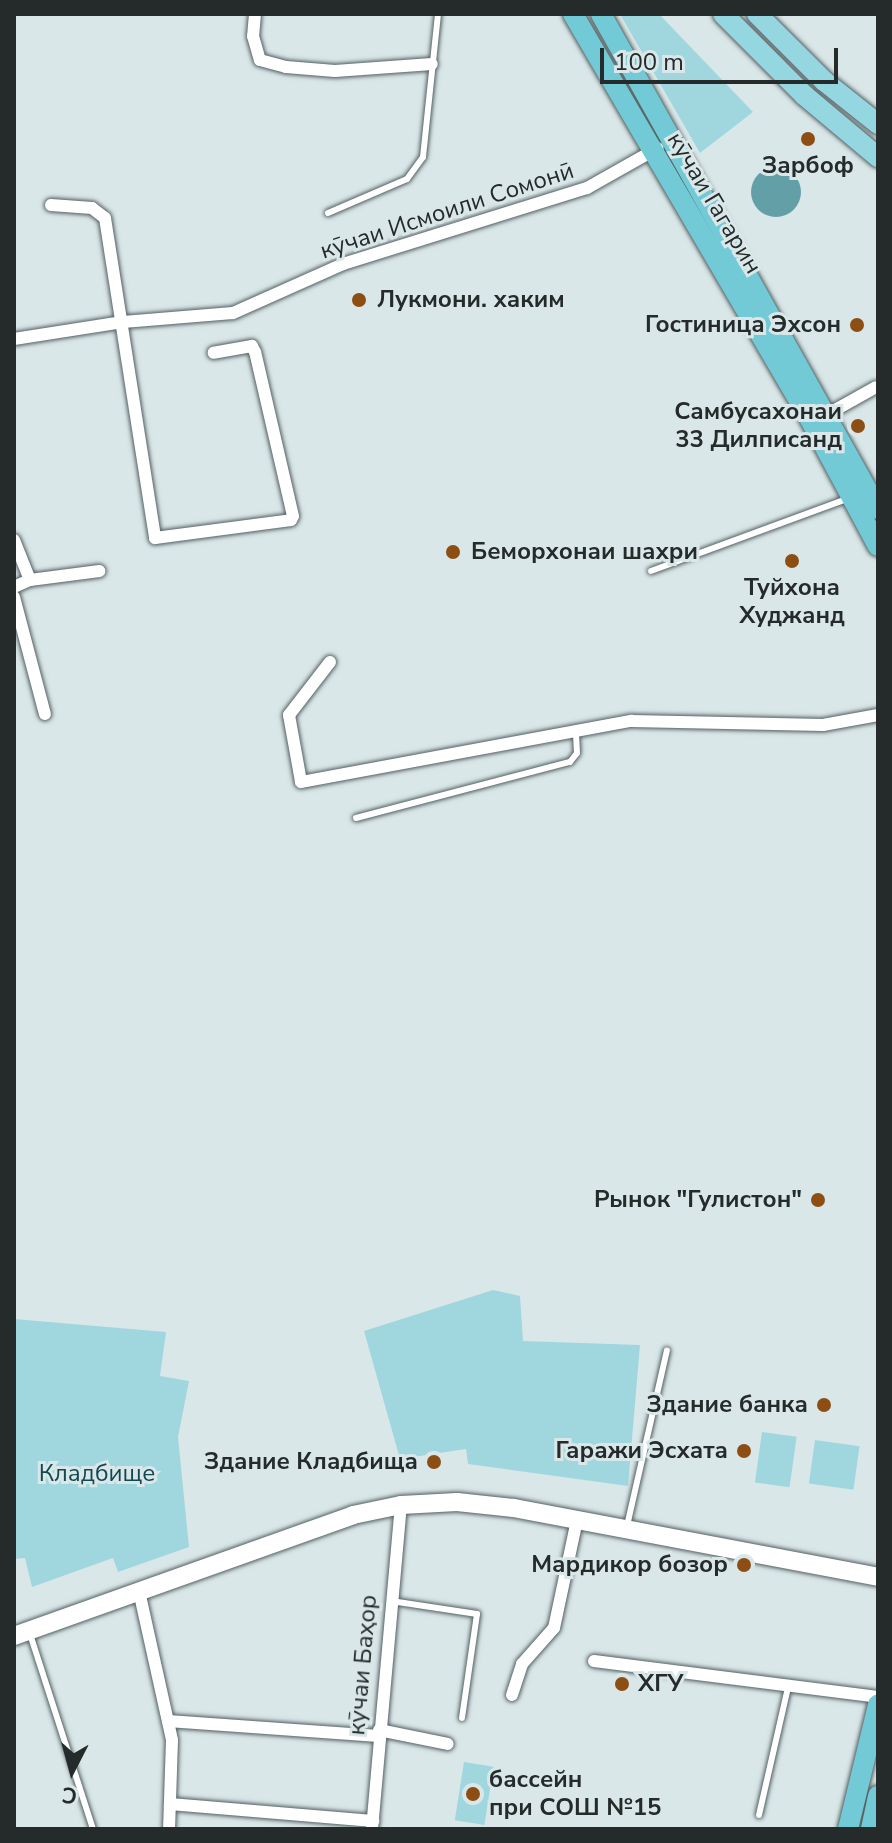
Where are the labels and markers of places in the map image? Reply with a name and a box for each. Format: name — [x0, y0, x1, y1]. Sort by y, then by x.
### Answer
marker: Зарбоф — [799, 130, 817, 148]
place label: Зарбоф — [762, 152, 854, 180]
place label: Лукмони. хаким — [377, 286, 565, 314]
marker: Лукмони. хаким — [348, 289, 370, 311]
place label: Гостиница Эхсон — [645, 311, 841, 339]
marker: Гостиница Эхсон — [848, 316, 866, 334]
place label: Самбусахонаи 33 Дилписанд — [674, 398, 842, 454]
marker: Самбусахонаи 33 Дилписанд — [849, 417, 867, 435]
place label: Беморхонаи шахри — [471, 538, 698, 566]
marker: Беморхонаи шахри — [442, 541, 464, 563]
marker: Туйхона Худжанд — [783, 552, 801, 570]
place label: Туйхона Худжанд — [739, 574, 845, 630]
place label: Рынок "Гулистон" — [594, 1186, 802, 1214]
marker: Рынок "Гулистон" — [809, 1191, 827, 1209]
place label: Здание банка — [646, 1391, 808, 1419]
marker: Здание банка — [815, 1396, 833, 1414]
place label: Гаражи Эсхата — [555, 1437, 728, 1465]
marker: Гаражи Эсхата — [735, 1442, 753, 1460]
place label: Здание Кладбища — [204, 1448, 418, 1476]
marker: Здание Кладбища — [425, 1453, 443, 1471]
place label: Мардикор бозор — [531, 1551, 728, 1579]
marker: Мардикор бозор — [735, 1556, 753, 1574]
place label: ХГУ — [638, 1670, 683, 1698]
marker: ХГУ — [613, 1675, 631, 1693]
place label: бассейн при СОШ №15 — [489, 1766, 661, 1822]
marker: бассейн при СОШ №15 — [464, 1785, 482, 1803]

